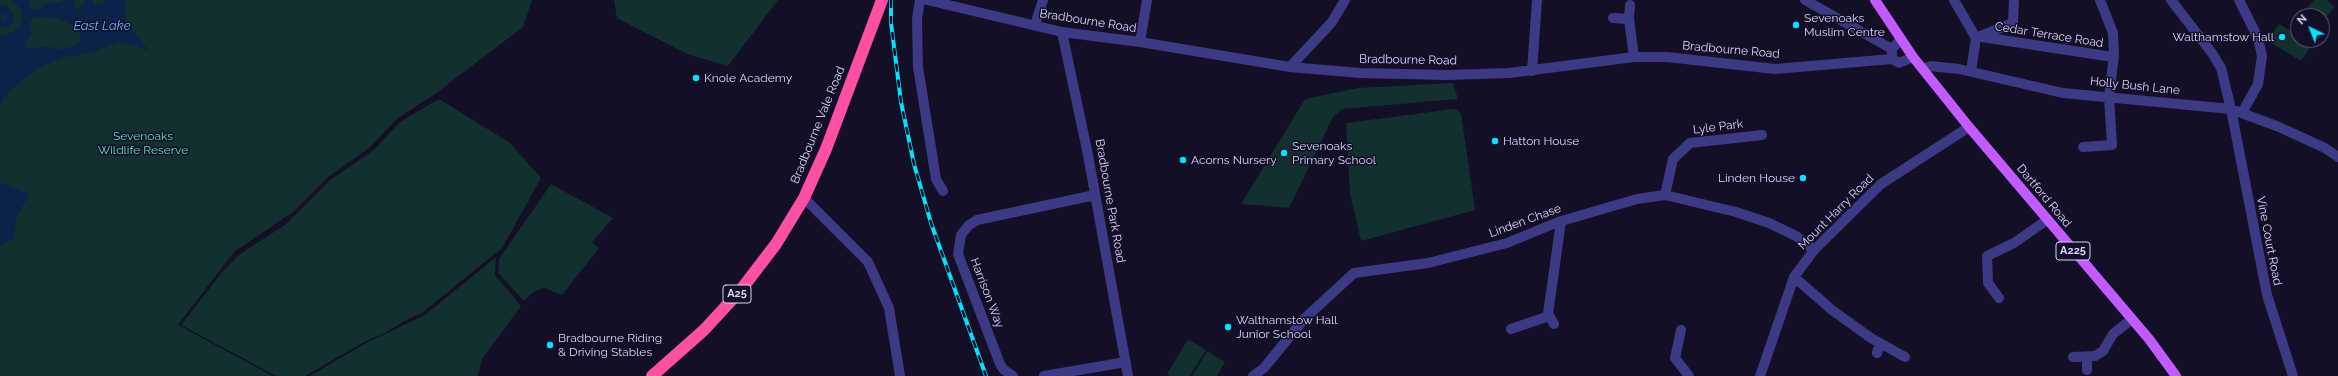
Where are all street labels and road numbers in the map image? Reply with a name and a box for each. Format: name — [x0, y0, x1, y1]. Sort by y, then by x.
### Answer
street label: Bradbourne Road — [1039, 6, 1137, 36]
street label: Cedar Terrace Road — [1994, 19, 2104, 51]
street label: Bradbourne Road — [1682, 39, 1780, 61]
street label: Bradbourne Road — [1359, 52, 1457, 68]
street label: Bradbourne Vale Road — [788, 64, 848, 186]
street label: Holly Bush Lane — [2089, 74, 2181, 98]
street label: Lyle Park — [1692, 117, 1744, 137]
street label: Bradbourne Park Road — [1092, 138, 1128, 264]
street label: Dartford Road — [2014, 162, 2074, 230]
street label: Mount Harry Road — [1795, 171, 1877, 253]
street label: Vine Court Road — [2253, 195, 2285, 287]
street label: Linden Chase — [1487, 201, 1563, 241]
road number: A225 — [2056, 242, 2090, 260]
street label: Harrison Way — [967, 256, 1007, 330]
road number: A25 — [723, 285, 751, 303]

